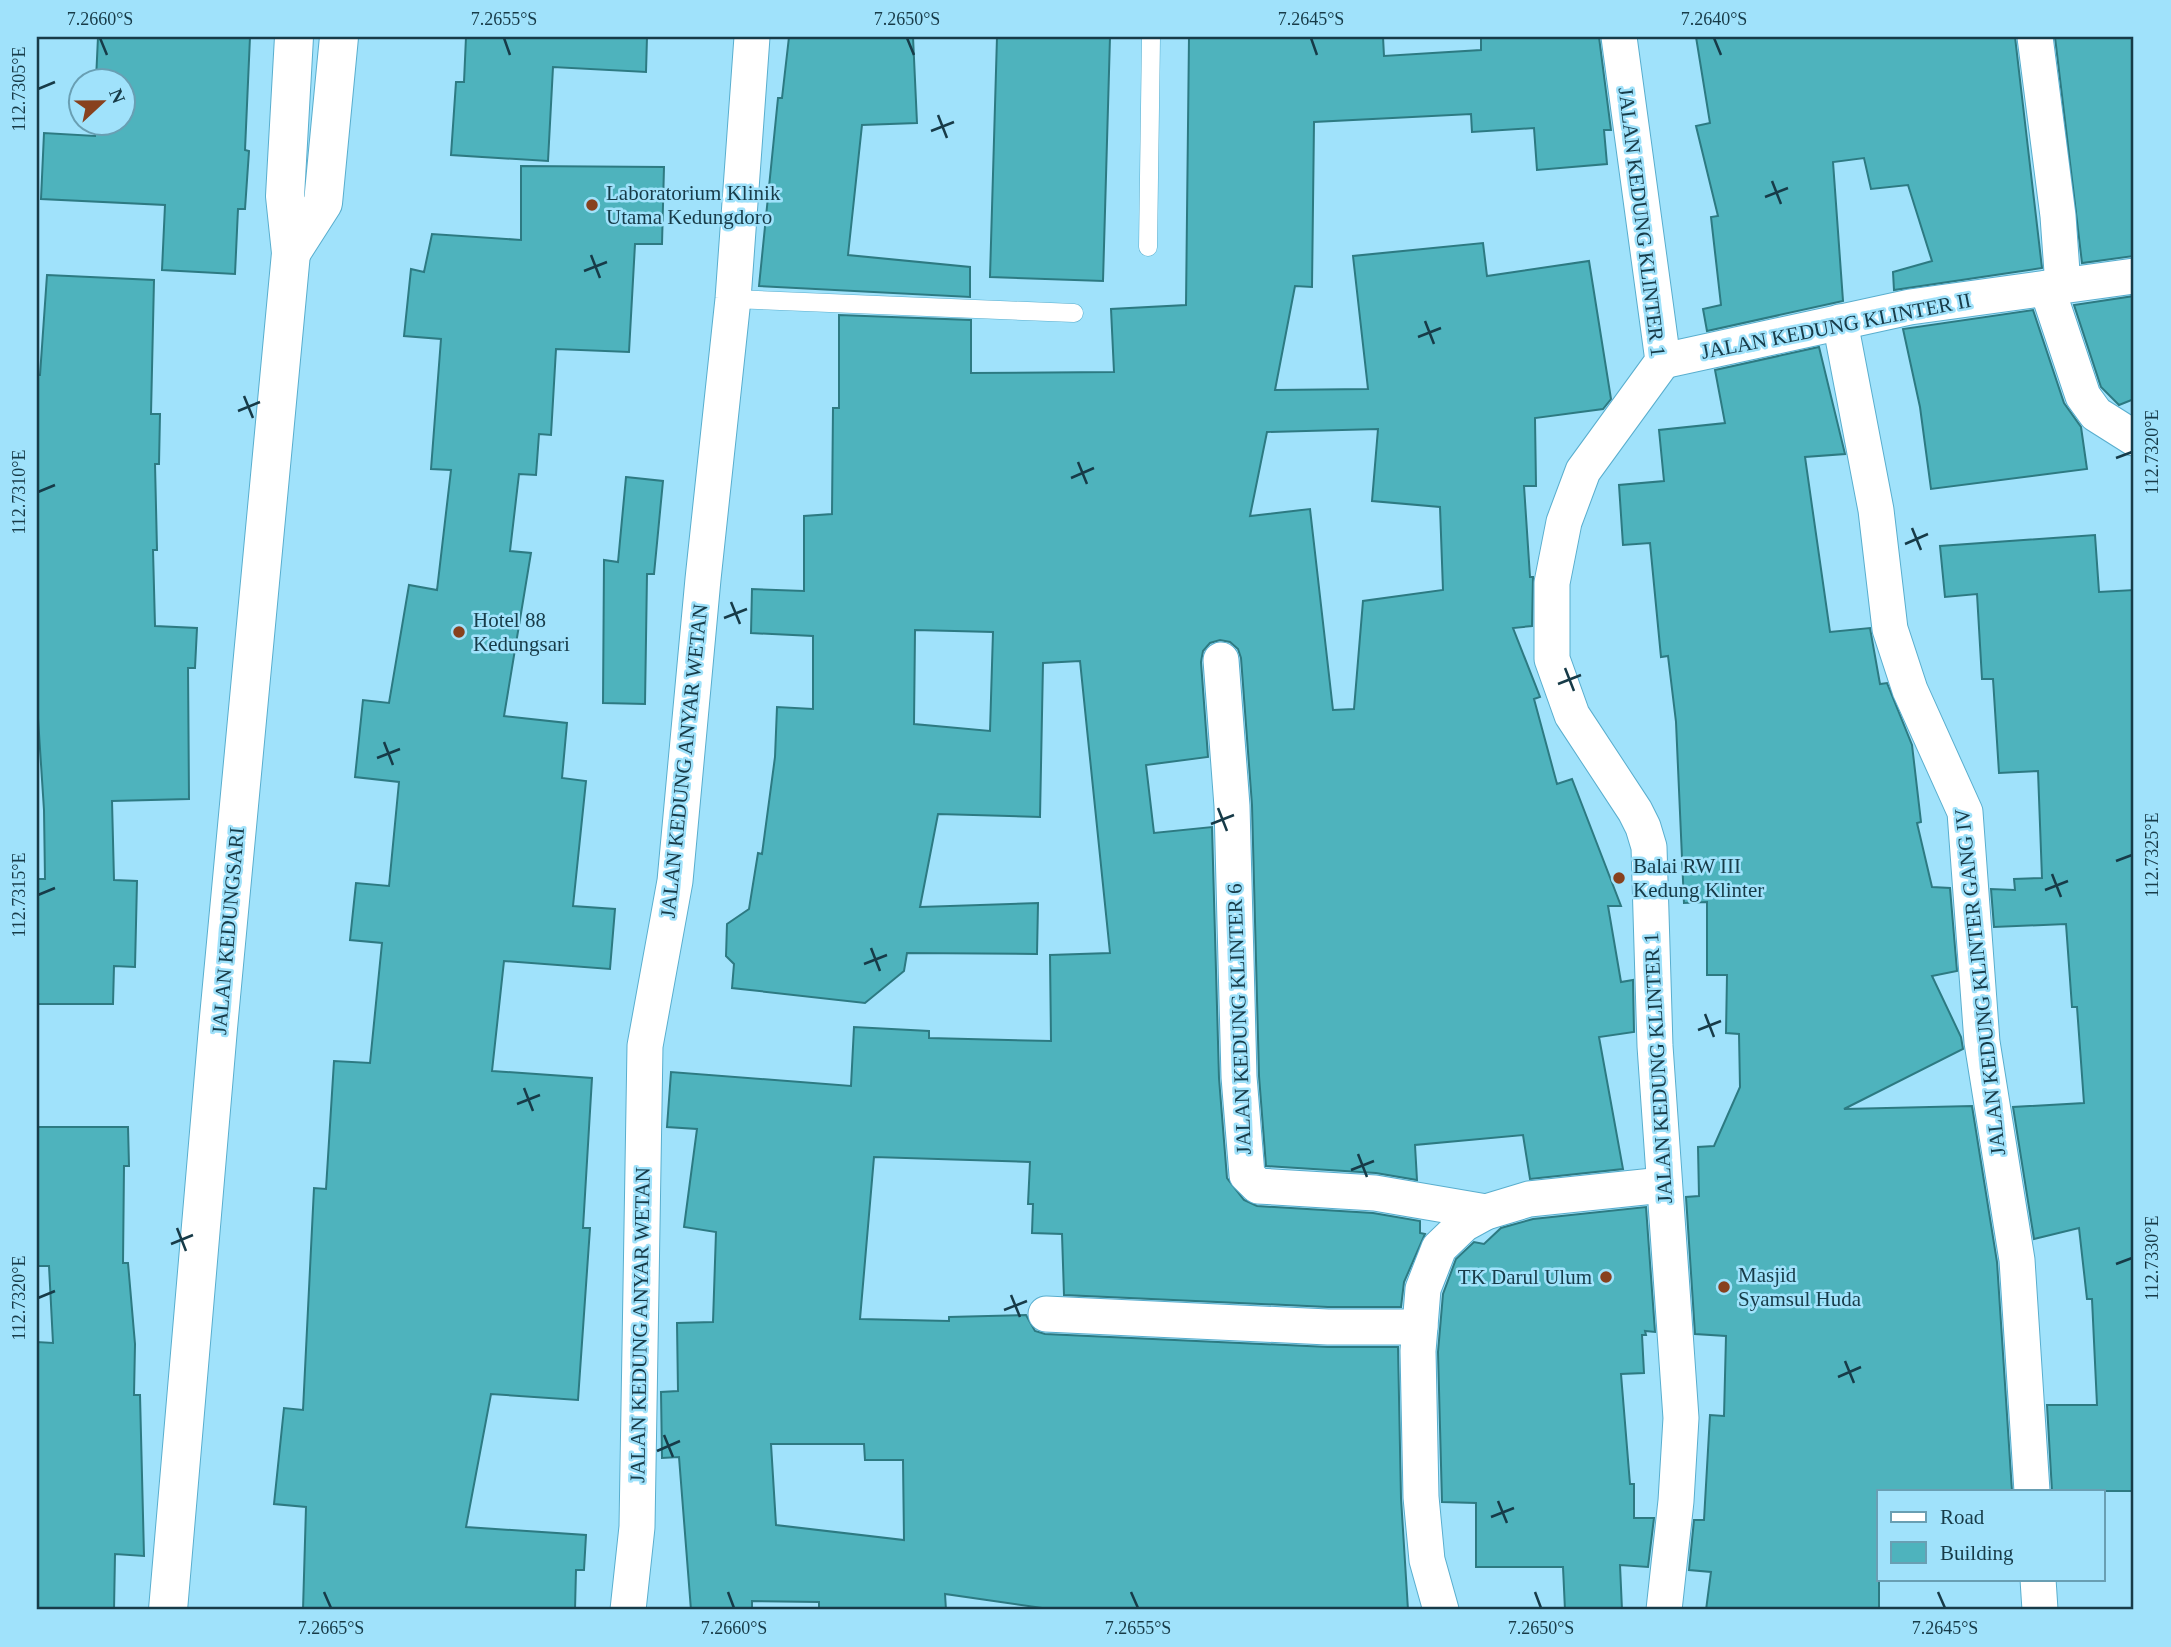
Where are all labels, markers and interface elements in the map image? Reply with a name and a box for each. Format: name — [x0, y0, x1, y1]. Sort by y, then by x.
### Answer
text: 7.2660°S — [67, 9, 133, 29]
text: 7.2655°S — [471, 9, 537, 29]
text: 7.2650°S — [874, 9, 940, 29]
text: 7.2645°S — [1278, 9, 1344, 29]
text: 7.2640°S — [1681, 9, 1747, 29]
text: 112.7305°E — [9, 46, 29, 132]
north arrow — [66, 66, 136, 136]
text: N — [105, 86, 130, 106]
street label: JALAN KEDUNG KLINTER 1 — [1614, 86, 1670, 358]
place label: Laboratorium Klinik Utama Kedungdoro — [606, 181, 781, 229]
marker: Laboratorium Klinik Utama Kedungdoro — [584, 197, 600, 213]
street label: JALAN KEDUNG KLINTER II — [1699, 288, 1973, 364]
text: 112.7320°E — [2142, 409, 2162, 495]
text: 112.7310°E — [9, 449, 29, 535]
street label: JALAN KEDUNG ANYAR WETAN — [656, 603, 712, 919]
place label: Hotel 88 Kedungsari — [473, 608, 570, 656]
marker: Hotel 88 Kedungsari — [451, 624, 467, 640]
street label: JALAN KEDUNG KLINTER GANG IV — [1950, 807, 2010, 1157]
text: 112.7325°E — [2142, 812, 2162, 898]
street label: JALAN KEDUNGSARI — [207, 826, 249, 1036]
text: 112.7315°E — [9, 852, 29, 938]
place label: Balai RW III Kedung Klinter — [1633, 854, 1764, 902]
marker: Balai RW III Kedung Klinter — [1611, 870, 1627, 886]
street label: JALAN KEDUNG KLINTER 6 — [1222, 883, 1256, 1155]
street label: JALAN KEDUNG KLINTER 1 — [1639, 932, 1677, 1204]
street label: JALAN KEDUNG ANYAR WETAN — [625, 1167, 655, 1483]
text: 112.7330°E — [2142, 1215, 2162, 1301]
text: 112.7320°E — [9, 1255, 29, 1341]
place label: Masjid Syamsul Huda — [1738, 1263, 1862, 1311]
place label: TK Darul Ulum — [1458, 1265, 1592, 1289]
marker: TK Darul Ulum — [1598, 1269, 1614, 1285]
marker: Masjid Syamsul Huda — [1716, 1279, 1732, 1295]
legend — [1877, 1490, 2104, 1580]
text: Road — [1940, 1505, 1985, 1529]
text: Building — [1940, 1541, 2014, 1565]
text: 7.2665°S — [298, 1618, 364, 1638]
text: 7.2660°S — [701, 1618, 767, 1638]
text: 7.2655°S — [1105, 1618, 1171, 1638]
text: 7.2650°S — [1508, 1618, 1574, 1638]
text: 7.2645°S — [1912, 1618, 1978, 1638]

